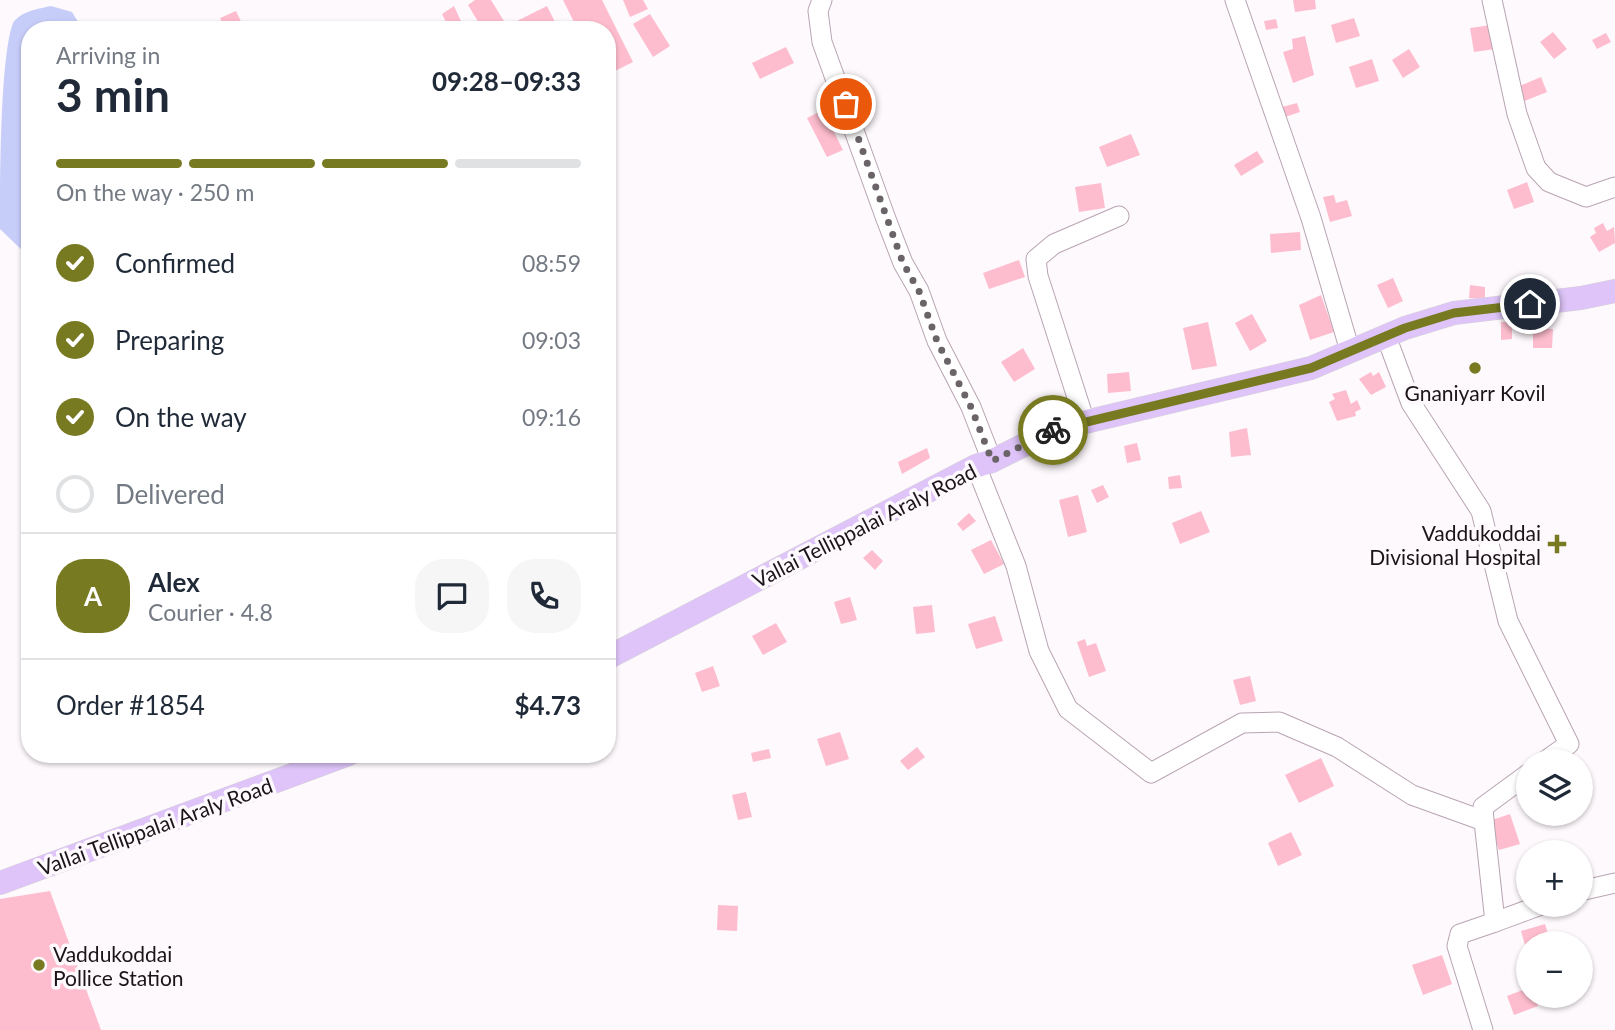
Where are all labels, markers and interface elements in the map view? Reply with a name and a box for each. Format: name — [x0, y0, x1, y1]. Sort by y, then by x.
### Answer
text: Arriving in — [56, 41, 160, 69]
text: 09:28–09:33 — [432, 65, 581, 97]
text: 3 min — [56, 67, 170, 122]
pin — [816, 74, 876, 134]
icon: bag — [827, 85, 865, 123]
text: On the way · 250 m — [56, 178, 255, 206]
icon: check — [56, 244, 94, 282]
text: Confirmed — [115, 247, 235, 279]
text: 08:59 — [522, 249, 581, 277]
pin — [1500, 274, 1560, 334]
icon: home — [1511, 285, 1549, 323]
icon: check — [56, 321, 94, 359]
text: Preparing — [115, 324, 224, 356]
text: 09:03 — [522, 326, 581, 354]
marker: Gnaniyarr Kovil — [1467, 360, 1483, 376]
place label: Gnaniyarr Kovil — [1405, 380, 1545, 405]
courier — [1018, 395, 1088, 465]
icon: check — [56, 398, 94, 436]
text: On the way — [115, 401, 247, 433]
text: 09:16 — [522, 403, 581, 431]
icon: bike — [1034, 411, 1072, 449]
street label: Vallai Tellippalai Araly Road — [748, 458, 980, 592]
text: Delivered — [115, 478, 225, 510]
place label: Vaddukoddai Divisional Hospital — [1369, 520, 1541, 569]
marker: Vaddukoddai Divisional Hospital — [1547, 534, 1567, 554]
button: chat — [415, 559, 489, 633]
button: phone — [507, 559, 581, 633]
text: Alex — [148, 566, 200, 598]
text: A — [84, 580, 102, 612]
text: Courier · 4.8 — [148, 598, 273, 626]
text: Order #1854 — [56, 689, 205, 721]
text: $4.73 — [515, 689, 581, 721]
map controls — [1516, 749, 1593, 1008]
button: layers — [1516, 749, 1593, 826]
street label: Vallai Tellippalai Araly Road — [34, 772, 276, 880]
button: + — [1516, 840, 1593, 917]
button: − — [1516, 931, 1593, 1008]
place label: Vaddukoddai Pollice Station — [53, 941, 184, 990]
marker: Vaddukoddai Pollice Station — [31, 957, 47, 973]

